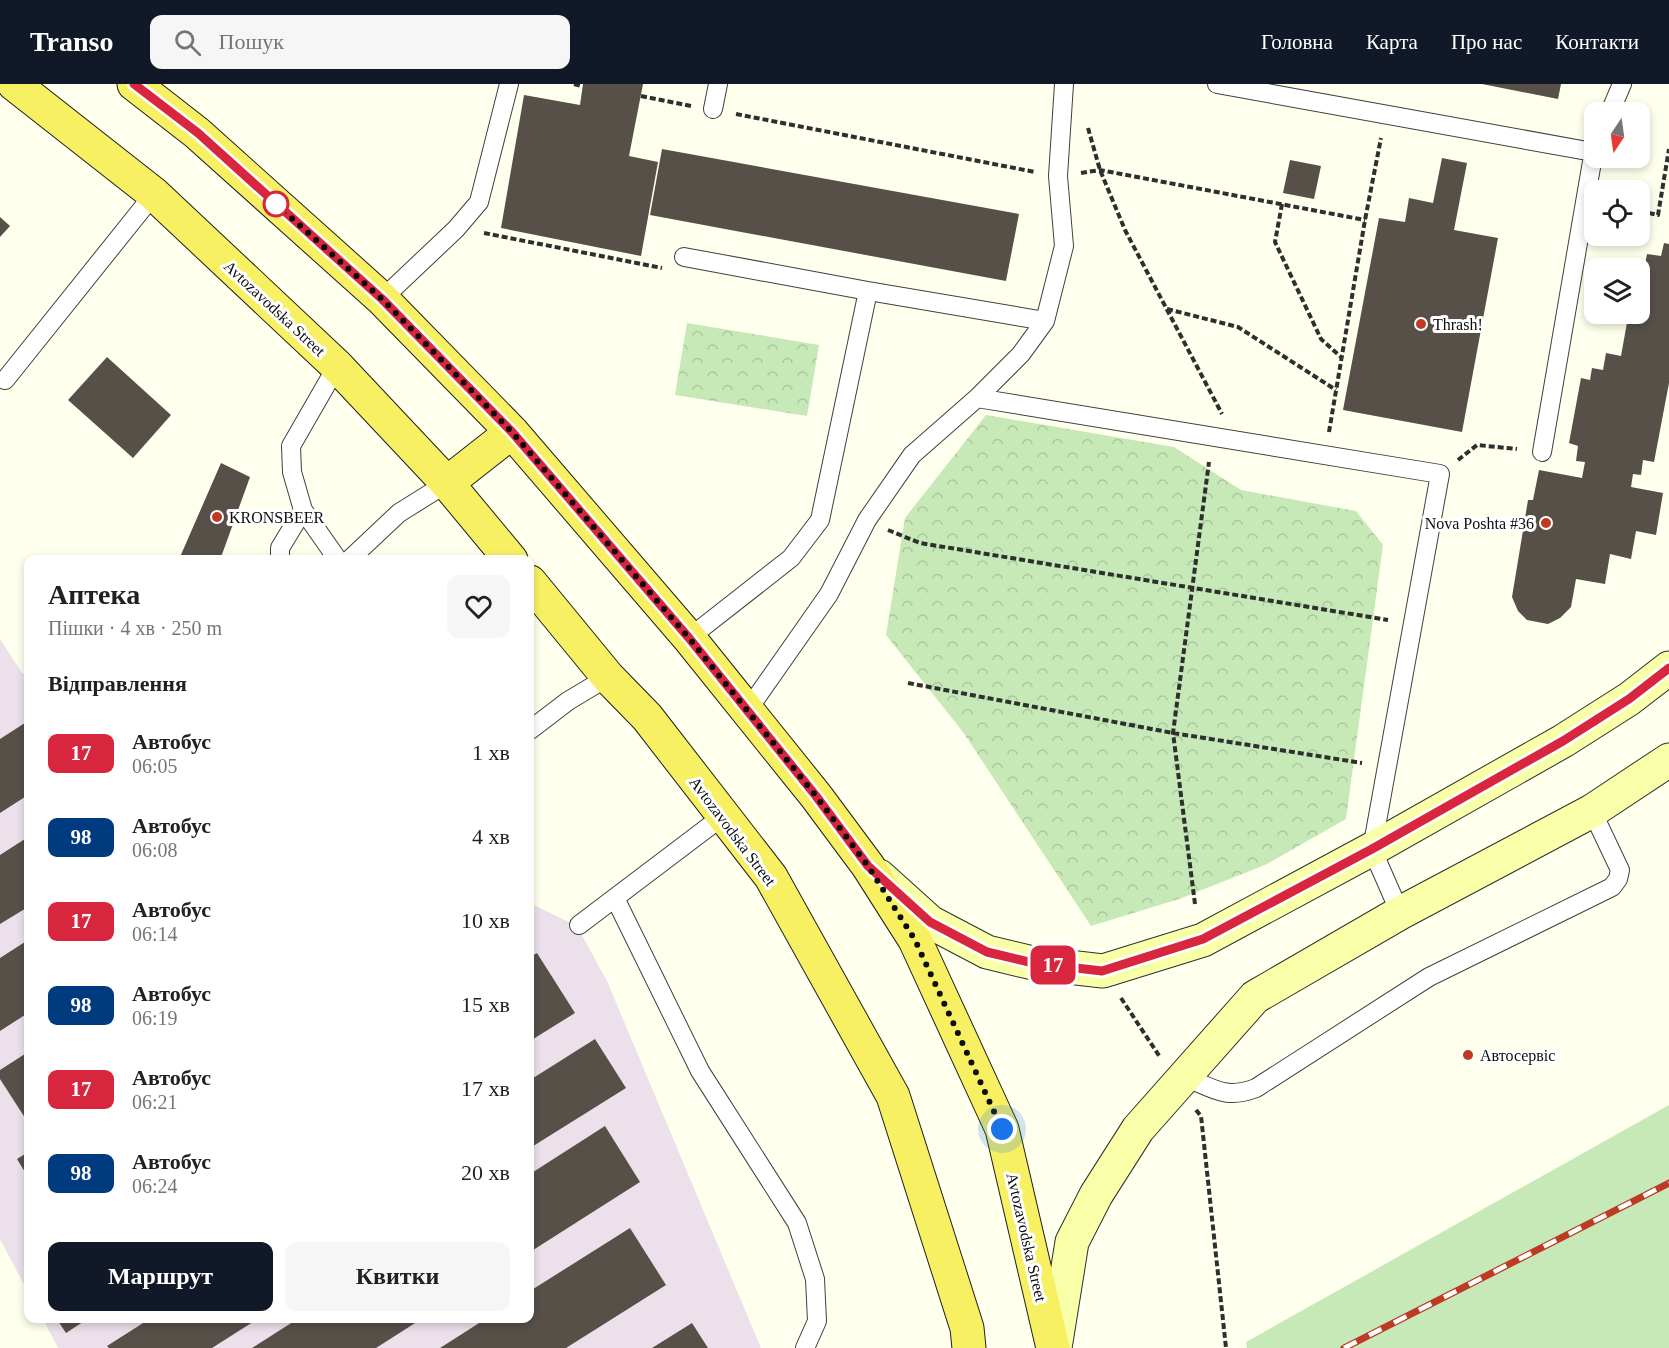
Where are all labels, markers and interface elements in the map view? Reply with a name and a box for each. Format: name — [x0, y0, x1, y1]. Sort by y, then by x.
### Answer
search box — [150, 15, 570, 69]
text: Transo — [30, 26, 114, 57]
icon: search — [171, 26, 204, 59]
text: Пошук — [219, 29, 284, 54]
text: Головна — [1261, 30, 1333, 54]
text: Карта — [1366, 30, 1418, 54]
text: Про нас — [1451, 30, 1522, 54]
text: Контакти — [1555, 30, 1639, 54]
north arrow — [1584, 102, 1650, 168]
map controls — [1584, 102, 1650, 324]
button: locate — [1584, 180, 1650, 246]
unlabelled marker — [263, 191, 289, 217]
street label: Avtozavodska Street — [221, 257, 329, 360]
button: layers — [1584, 258, 1650, 324]
place label: Thrash! — [1433, 316, 1483, 333]
marker: Thrash! — [1414, 317, 1428, 331]
place label: KRONSBEER — [229, 509, 324, 526]
marker: KRONSBEER — [210, 510, 224, 524]
place label: Nova Poshta #36 — [1425, 515, 1534, 532]
marker: Nova Poshta #36 — [1539, 516, 1553, 530]
button: heart — [447, 575, 510, 638]
text: Аптека — [48, 579, 140, 610]
text: Пішки · 4 хв · 250 m — [48, 617, 222, 639]
text: Відправлення — [48, 671, 187, 696]
text: Автобус — [132, 729, 211, 754]
text: 1 хв — [472, 740, 510, 765]
text: 17 — [71, 741, 92, 765]
text: 06:05 — [132, 755, 178, 777]
street label: Avtozavodska Street — [686, 774, 779, 889]
text: Автобус — [132, 813, 211, 838]
text: 4 хв — [472, 824, 510, 849]
text: 98 — [71, 825, 92, 849]
text: 06:08 — [132, 839, 178, 861]
text: Автобус — [132, 897, 211, 922]
text: 10 хв — [461, 908, 510, 933]
text: 17 — [71, 909, 92, 933]
text: 06:14 — [132, 923, 178, 945]
line badge: 17 — [1026, 946, 1080, 984]
text: 17 — [1043, 953, 1064, 977]
text: Автобус — [132, 981, 211, 1006]
text: 15 хв — [461, 992, 510, 1017]
text: 98 — [71, 993, 92, 1017]
text: 06:19 — [132, 1007, 178, 1029]
place label: Автосервіс — [1480, 1047, 1555, 1065]
marker: Автосервіс — [1461, 1048, 1475, 1062]
text: Автобус — [132, 1065, 211, 1090]
text: 17 хв — [461, 1076, 510, 1101]
text: 17 — [71, 1077, 92, 1101]
text: 06:21 — [132, 1091, 178, 1113]
your location — [987, 1114, 1017, 1144]
text: Автобус — [132, 1149, 211, 1174]
text: 20 хв — [461, 1160, 510, 1185]
text: 98 — [71, 1161, 92, 1185]
street label: Avtozavodska Street — [1003, 1171, 1050, 1304]
text: 06:24 — [132, 1175, 178, 1197]
button: Маршрут — [48, 1242, 273, 1311]
button: Квитки — [285, 1242, 510, 1311]

